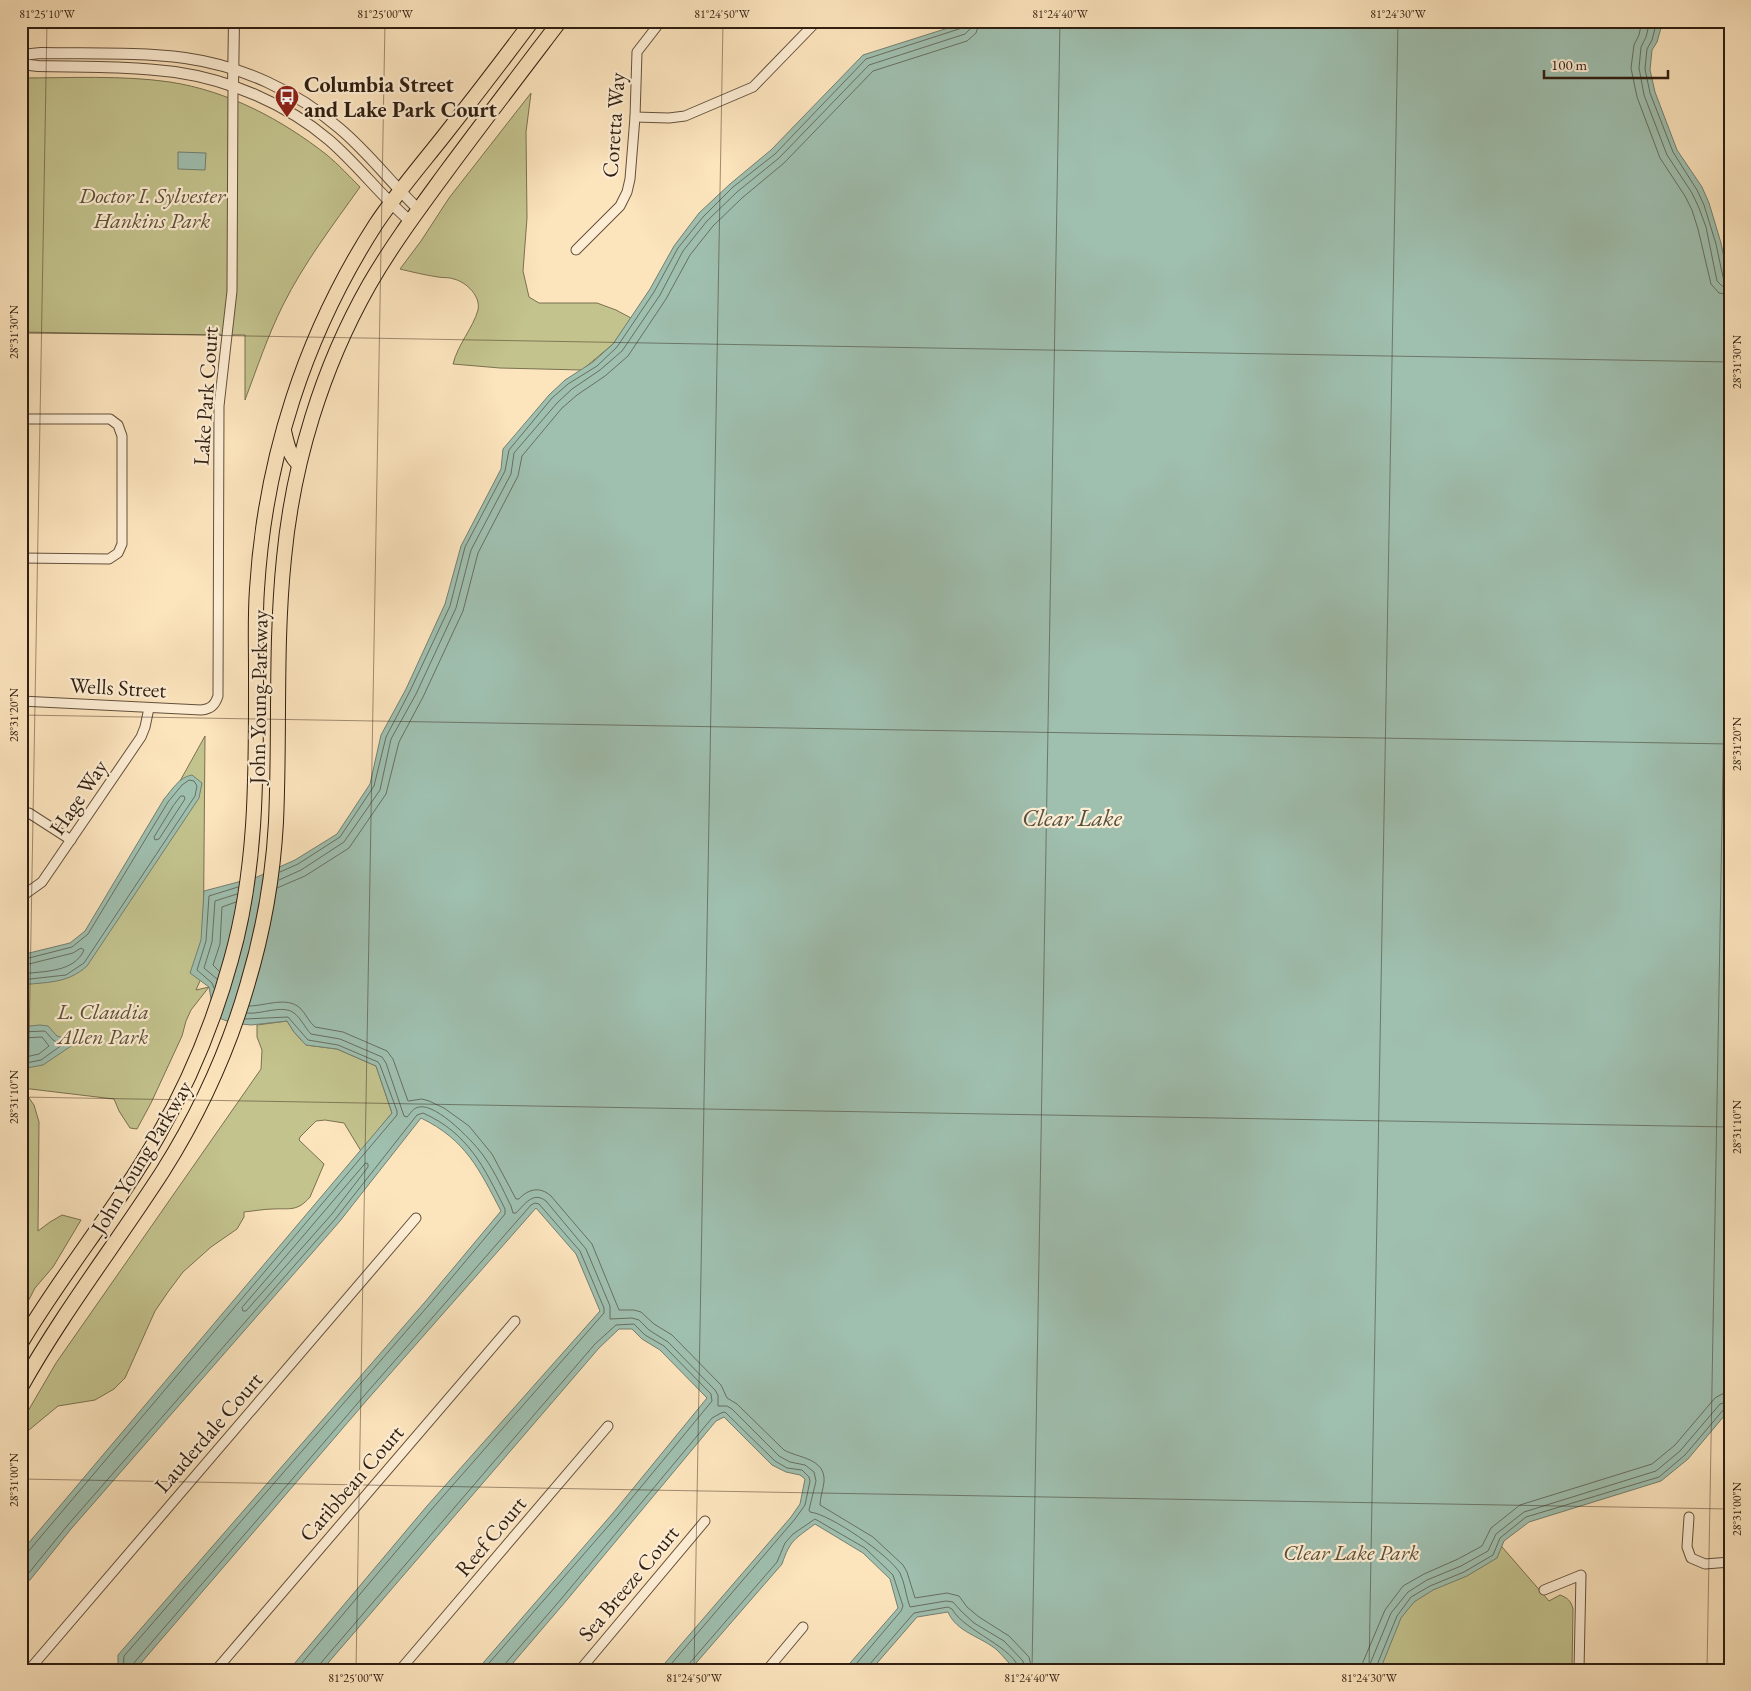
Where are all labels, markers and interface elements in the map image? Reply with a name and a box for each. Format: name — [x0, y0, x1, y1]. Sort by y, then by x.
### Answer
text: 81°25'10"W — [19, 6, 76, 22]
text: 81°25'00"W — [357, 6, 414, 22]
text: 81°24'50"W — [694, 6, 751, 22]
text: 81°24'40"W — [1032, 6, 1089, 22]
text: 81°24'30"W — [1370, 6, 1427, 22]
scale bar — [1544, 48, 1667, 80]
text: 100 m — [1551, 55, 1588, 74]
place label: Columbia Street and Lake Park Court — [304, 70, 498, 124]
street label: Coretta Way — [595, 71, 632, 179]
bus stop icon: Columbia Street and Lake Park Court — [274, 84, 300, 118]
park label: Doctor I. Sylvester Hankins Park — [78, 181, 227, 235]
text: 28°31'30"N — [6, 305, 22, 359]
street label: Lake Park Court — [186, 326, 225, 466]
text: 28°31'30"N — [1729, 335, 1745, 389]
street label: John Young Parkway — [242, 609, 275, 786]
street label: Wells Street — [69, 670, 167, 705]
text: 28°31'20"N — [6, 688, 22, 742]
text: 28°31'20"N — [1729, 717, 1745, 771]
street label: Hage Way — [43, 754, 114, 841]
water label: Clear Lake — [1022, 802, 1123, 833]
park label: L. Claudia Allen Park — [56, 997, 149, 1051]
text: 28°31'10"N — [6, 1070, 22, 1124]
street label: John Young Parkway — [83, 1075, 199, 1241]
text: 28°31'10"N — [1729, 1100, 1745, 1154]
street label: Lauderdale Court — [148, 1366, 269, 1499]
street label: Caribbean Court — [293, 1419, 410, 1548]
text: 28°31'00"N — [6, 1453, 22, 1507]
text: 28°31'00"N — [1729, 1482, 1745, 1536]
street label: Reef Court — [448, 1490, 533, 1583]
street label: Sea Breeze Court — [571, 1519, 685, 1647]
park label: Clear Lake Park — [1283, 1538, 1419, 1567]
text: 81°25'00"W — [328, 1670, 385, 1686]
text: 81°24'50"W — [666, 1670, 723, 1686]
text: 81°24'40"W — [1004, 1670, 1061, 1686]
text: 81°24'30"W — [1341, 1670, 1398, 1686]

